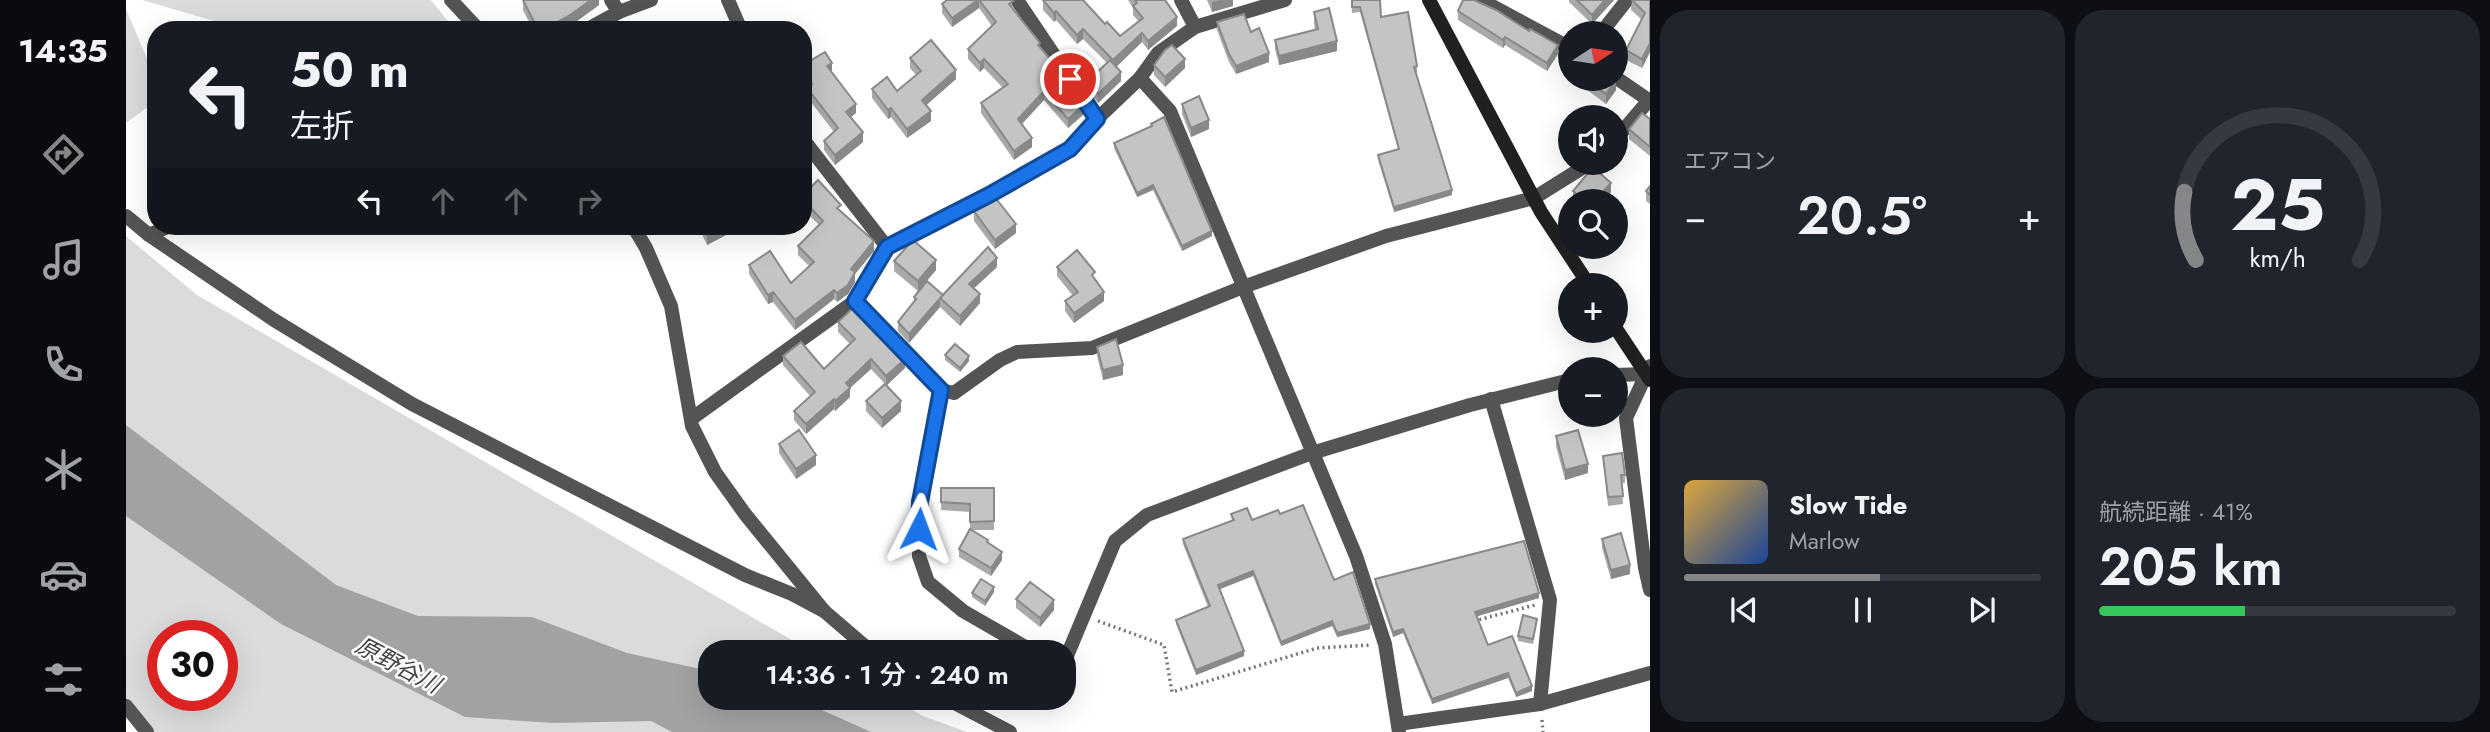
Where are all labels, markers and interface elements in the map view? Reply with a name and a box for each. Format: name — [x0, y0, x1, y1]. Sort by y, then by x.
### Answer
north arrow — [1558, 21, 1628, 91]
map controls — [1558, 21, 1628, 427]
text: 14:35 — [18, 28, 108, 74]
text: 50 m — [290, 35, 409, 105]
icon: left — [175, 49, 266, 140]
pin — [1040, 49, 1100, 109]
icon: arrive — [1051, 60, 1089, 98]
text: 左折 — [290, 103, 354, 149]
button: sound — [1558, 105, 1628, 175]
icon: directions — [39, 130, 88, 179]
text: エアコン — [1684, 144, 1776, 178]
text: 25 — [2230, 152, 2325, 257]
text: 20.5° — [1797, 178, 1927, 254]
icon: left — [351, 182, 389, 220]
icon: ahead — [424, 182, 462, 220]
icon: ahead — [497, 182, 535, 220]
icon: right — [570, 182, 608, 220]
button: search — [1558, 189, 1628, 259]
text: − — [1684, 189, 1706, 244]
text: + — [2018, 189, 2041, 244]
icon: music — [39, 235, 88, 284]
text: km/h — [2249, 240, 2306, 276]
button: + — [1558, 273, 1628, 343]
icon: phone — [39, 340, 88, 389]
button: − — [1558, 357, 1628, 427]
icon: climate — [39, 445, 88, 494]
text: Slow Tide — [1789, 486, 1908, 524]
position arrow — [882, 492, 956, 566]
text: 航続距離 · 41% — [2099, 495, 2253, 529]
text: Marlow — [1789, 524, 1860, 558]
text: 205 km — [2099, 529, 2283, 605]
icon: car — [39, 550, 88, 599]
icon: previous — [1725, 591, 1763, 629]
icon: pause — [1844, 591, 1882, 629]
icon: next — [1963, 591, 2001, 629]
speed limit sign: 30 — [147, 620, 238, 711]
water label: 原野谷川 — [349, 628, 449, 703]
icon: filters — [39, 655, 88, 704]
text: 14:36 · 1 分 · 240 m — [765, 656, 1009, 694]

